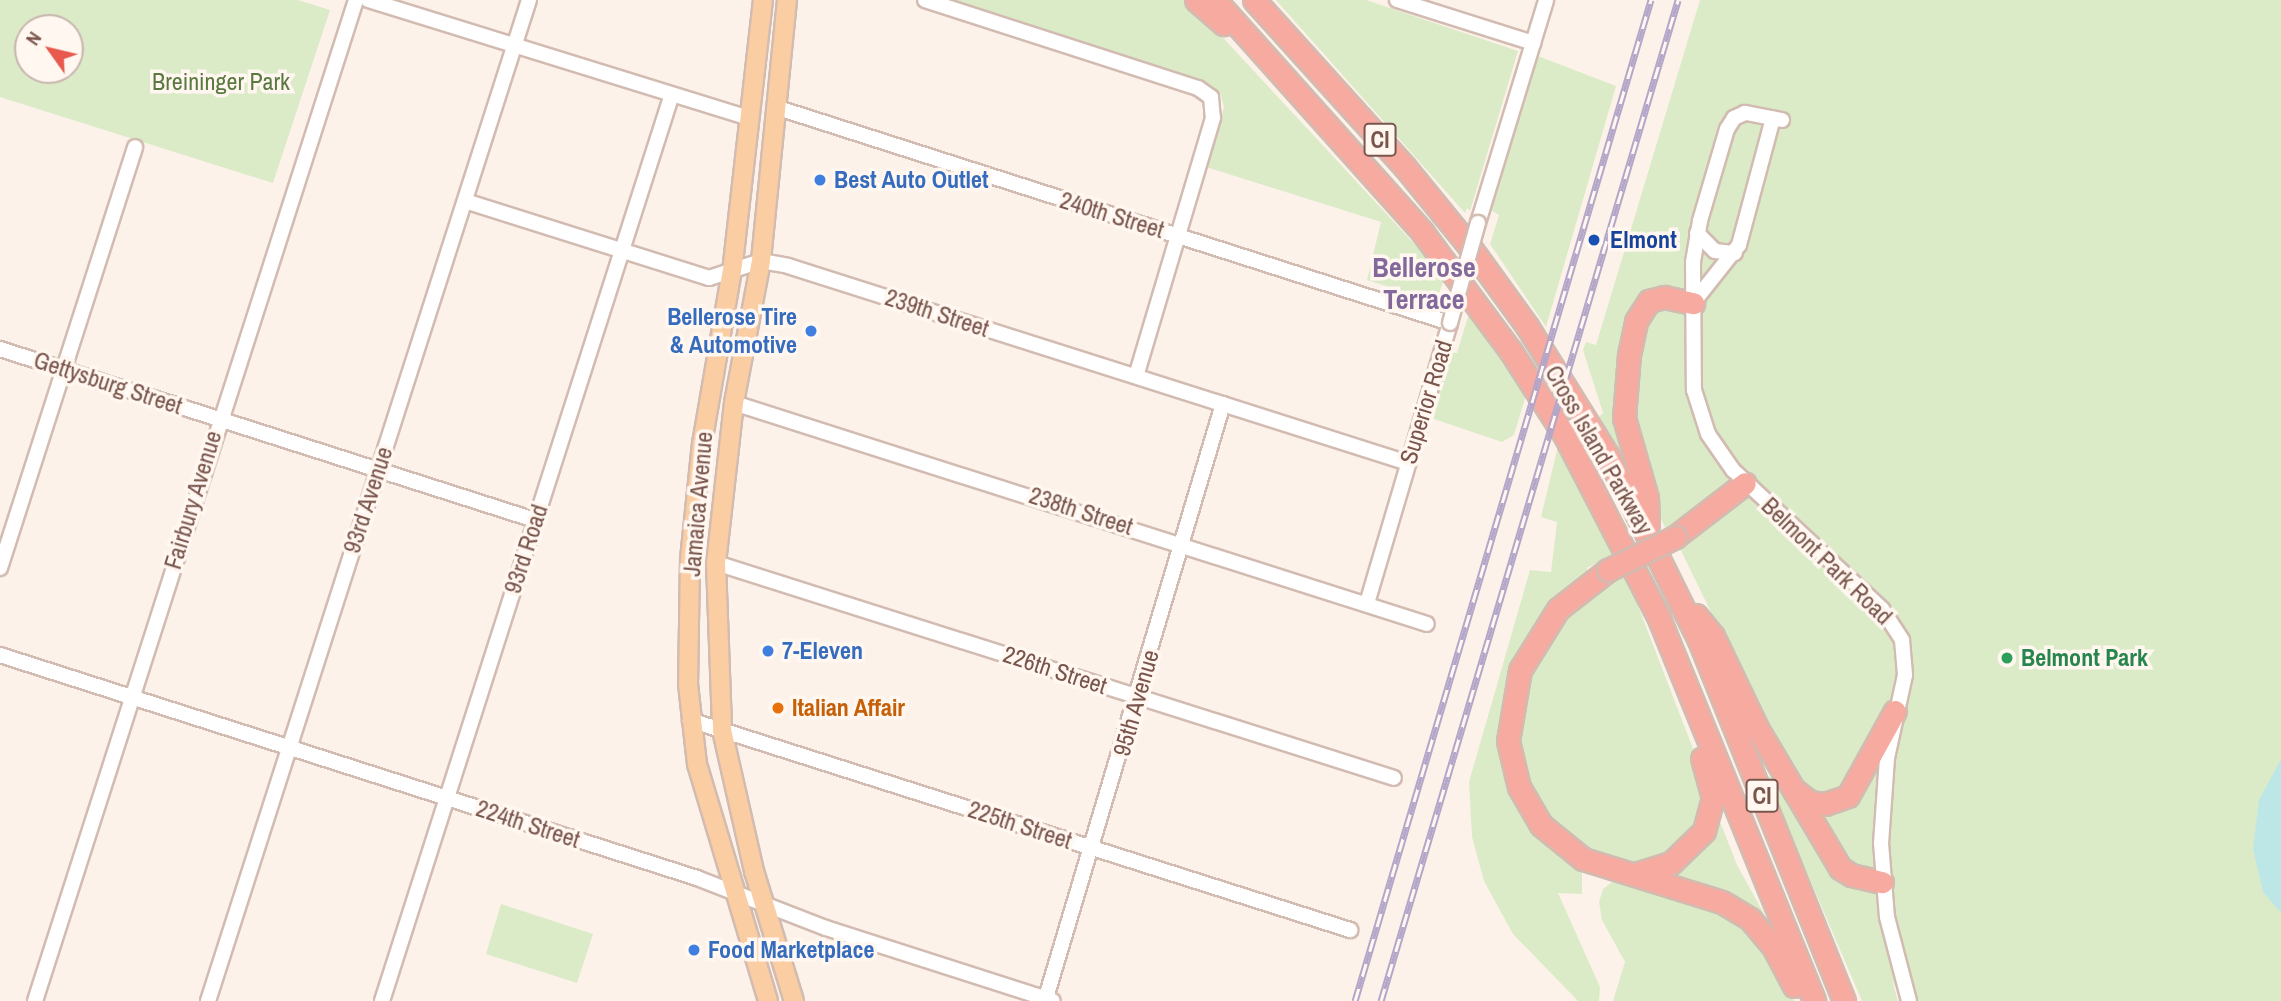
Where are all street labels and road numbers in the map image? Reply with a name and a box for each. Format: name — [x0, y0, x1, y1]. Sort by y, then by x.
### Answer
road number: CI — [1362, 120, 1398, 160]
street label: 240th Street — [1057, 186, 1167, 244]
street label: 239th Street — [882, 283, 992, 343]
street label: Superior Road — [1394, 337, 1458, 467]
street label: Gettysburg Street — [30, 345, 186, 421]
street label: Cross Island Parkway — [1539, 360, 1659, 540]
street label: Fairbury Avenue — [158, 427, 228, 573]
street label: Jamaica Avenue — [677, 430, 719, 578]
street label: 93rd Avenue — [337, 443, 399, 557]
street label: 238th Street — [1026, 481, 1136, 541]
street label: Belmont Park Road — [1756, 491, 1898, 631]
street label: 93rd Road — [498, 501, 554, 597]
street label: 226th Street — [1000, 640, 1110, 700]
street label: 95th Avenue — [1107, 646, 1165, 760]
road number: CI — [1744, 776, 1780, 816]
street label: 224th Street — [473, 794, 583, 854]
street label: 225th Street — [965, 795, 1075, 855]

